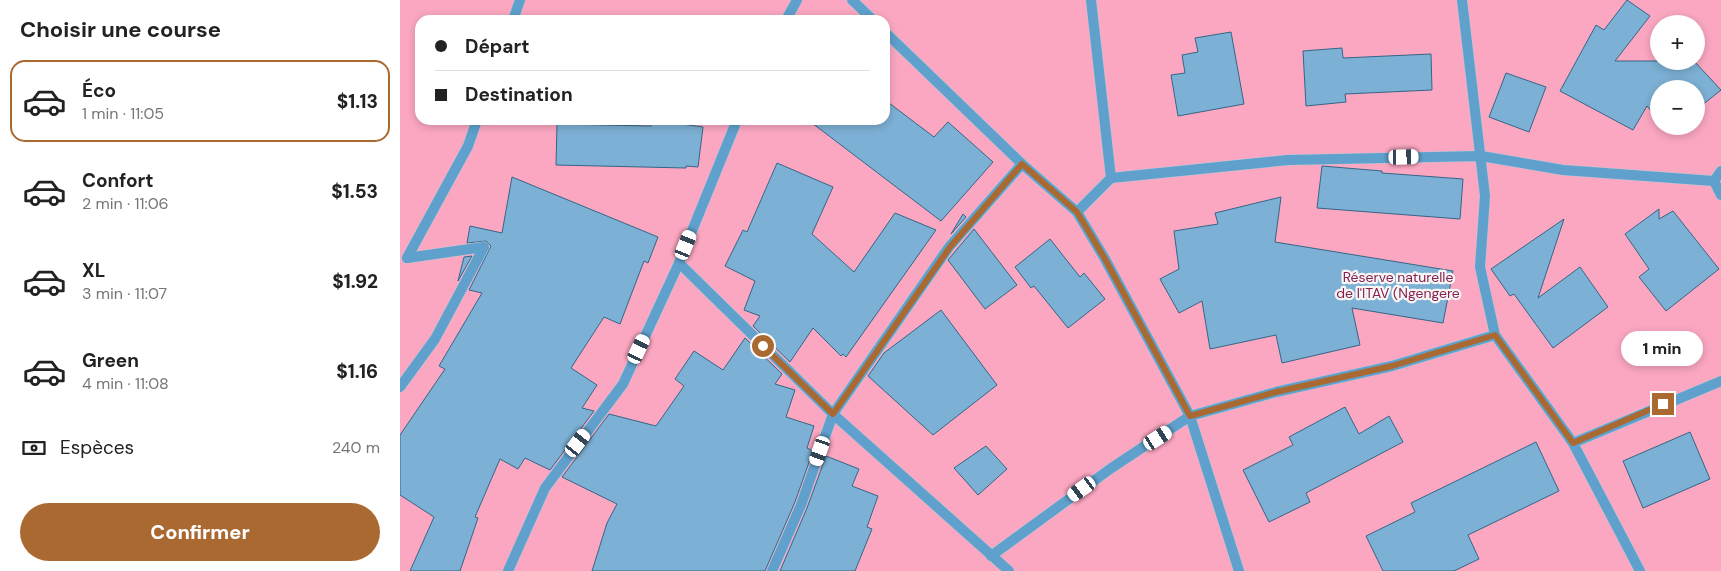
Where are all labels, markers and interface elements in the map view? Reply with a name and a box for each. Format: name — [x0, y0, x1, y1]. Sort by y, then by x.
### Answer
text: Choisir une course — [20, 15, 221, 44]
map controls — [1650, 15, 1705, 135]
button: + — [1650, 15, 1705, 70]
text: Départ — [465, 34, 529, 59]
text: Éco — [82, 78, 116, 103]
icon: car — [22, 79, 67, 124]
button: − — [1650, 80, 1705, 135]
text: Destination — [465, 82, 573, 107]
text: $1.13 — [337, 89, 378, 114]
text: 1 min · 11:05 — [82, 103, 164, 124]
car — [1388, 149, 1419, 165]
text: Confort — [82, 168, 154, 193]
icon: car — [22, 169, 67, 214]
text: $1.53 — [331, 179, 378, 204]
text: 2 min · 11:06 — [82, 193, 169, 214]
car — [673, 228, 698, 262]
text: XL — [82, 258, 105, 283]
icon: car — [22, 259, 67, 304]
park label: Réserve naturelle de l'ITAV (Ngengere — [1336, 268, 1460, 302]
text: $1.92 — [332, 269, 378, 294]
text: 3 min · 11:07 — [82, 283, 167, 304]
car — [625, 332, 652, 366]
callout: 1 min — [1622, 332, 1704, 366]
route start — [752, 335, 774, 357]
text: 1 min — [1642, 338, 1682, 359]
text: Green — [82, 348, 139, 373]
icon: car — [22, 349, 67, 394]
text: $1.16 — [336, 359, 378, 384]
text: 4 min · 11:08 — [82, 373, 169, 394]
route end — [1652, 393, 1674, 415]
car — [1141, 424, 1174, 452]
car — [562, 427, 593, 459]
icon: cash — [20, 434, 48, 462]
car — [808, 434, 831, 468]
text: Espèces — [60, 435, 134, 460]
text: 240 m — [332, 437, 380, 458]
car — [1065, 474, 1098, 504]
button: Confirmer — [20, 503, 380, 561]

